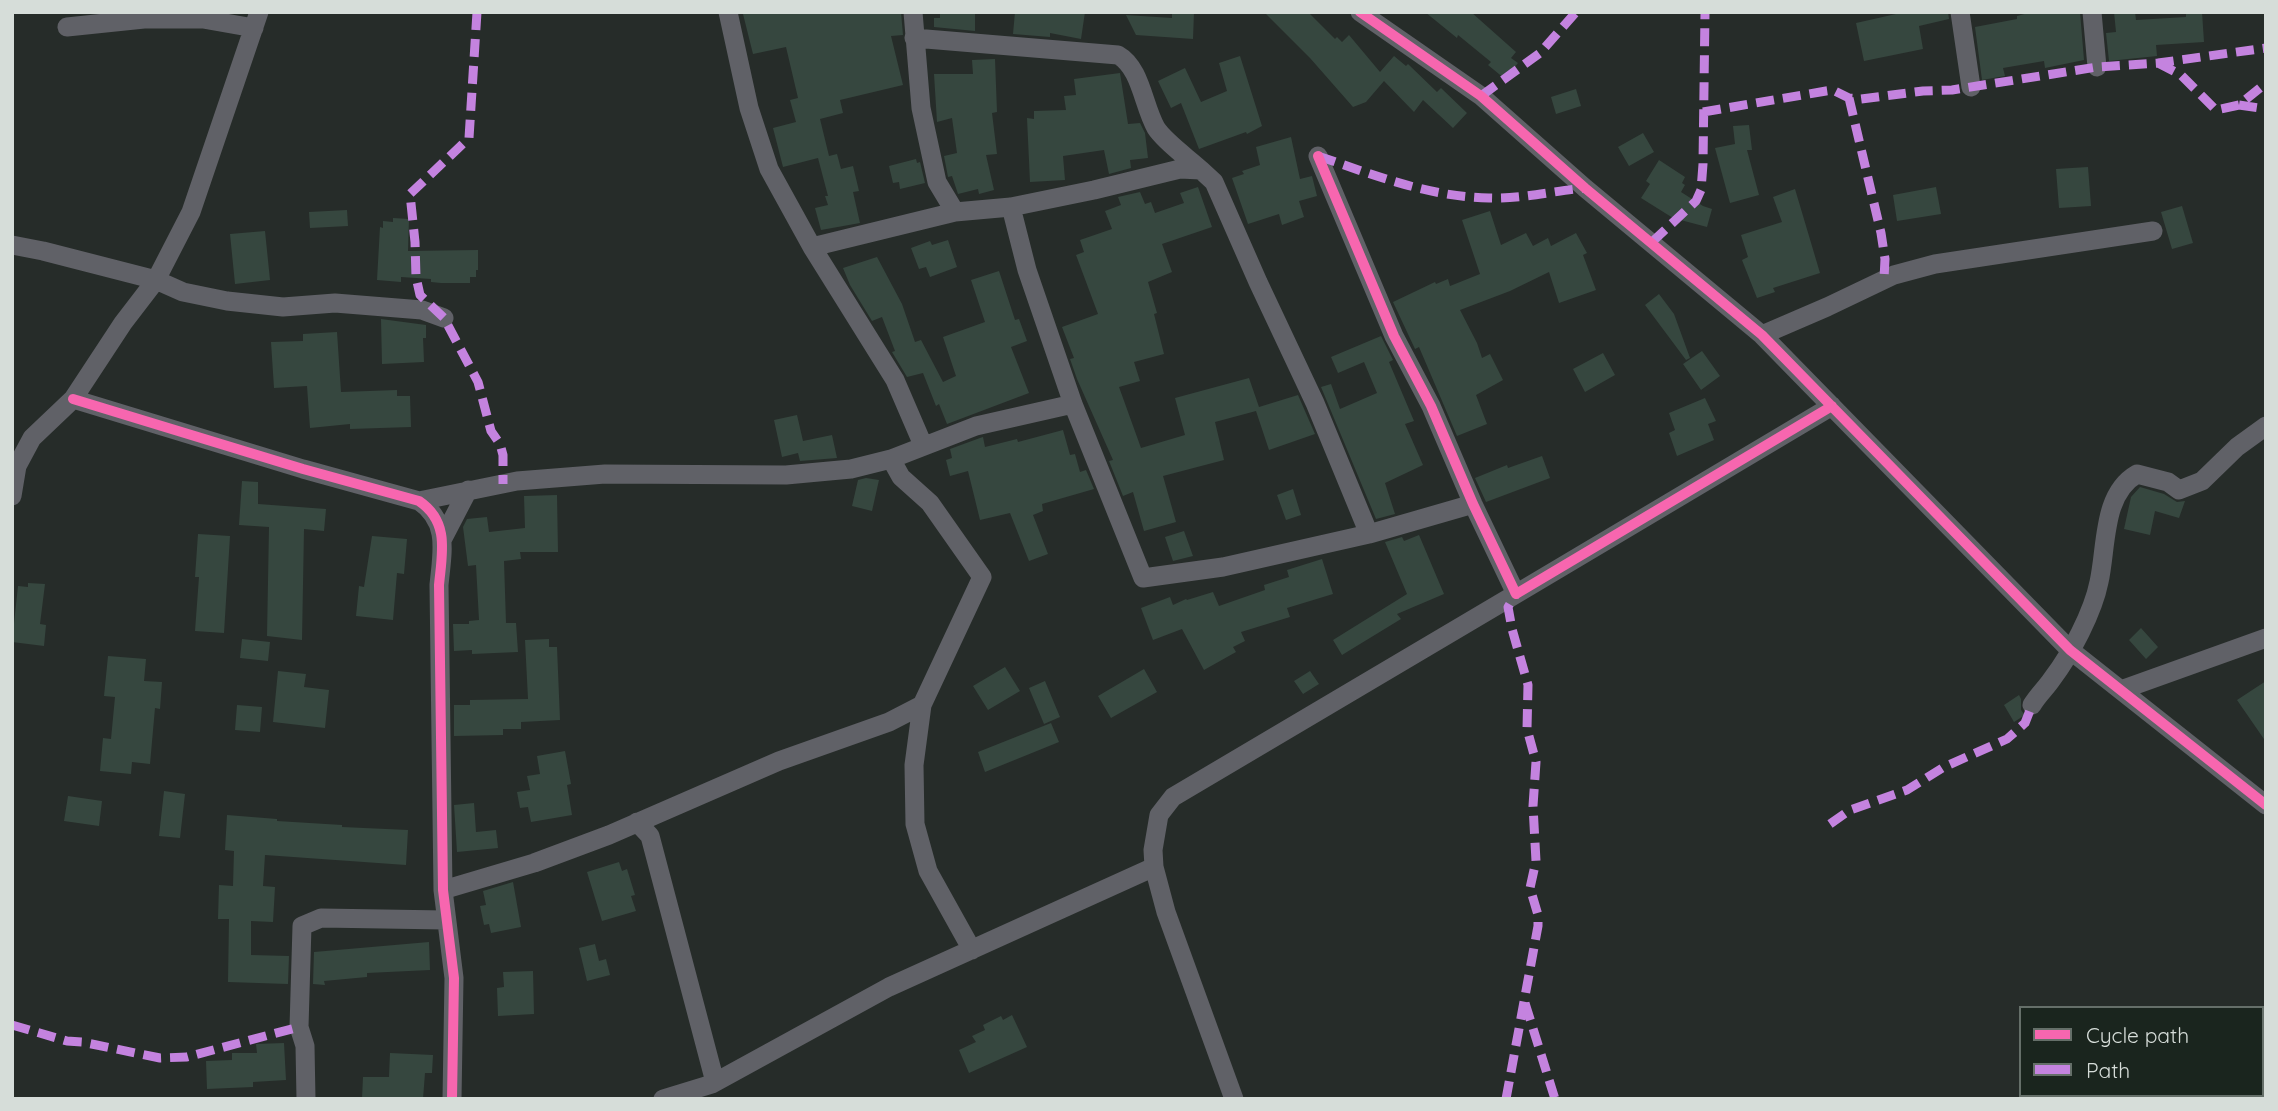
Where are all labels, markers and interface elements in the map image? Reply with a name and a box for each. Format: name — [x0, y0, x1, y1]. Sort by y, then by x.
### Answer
legend — [2019, 1006, 2264, 1097]
text: Cycle path — [2086, 1022, 2189, 1048]
text: Path — [2086, 1057, 2130, 1083]

